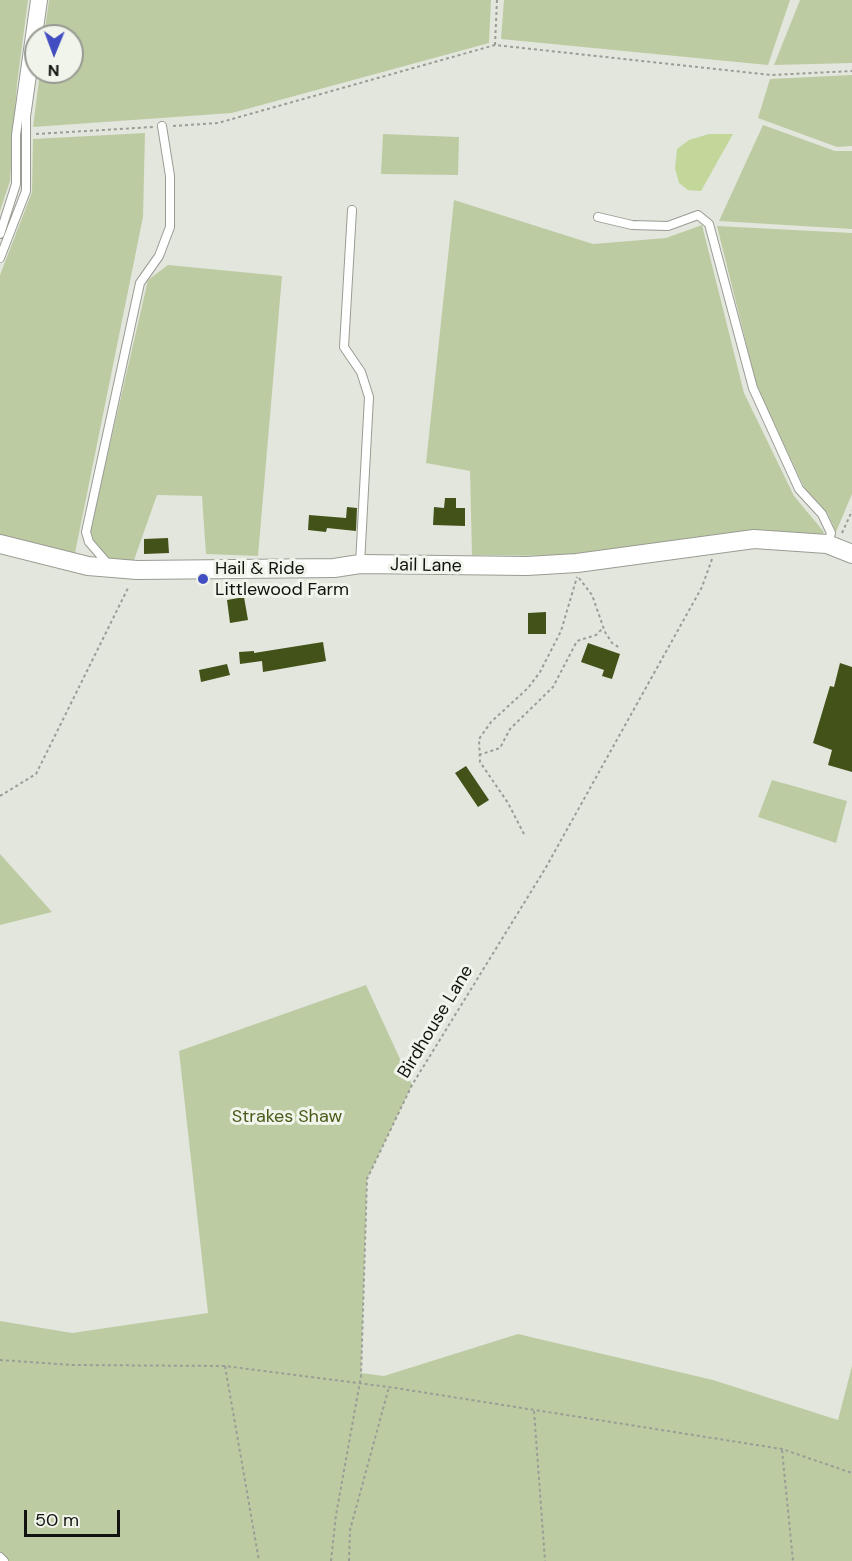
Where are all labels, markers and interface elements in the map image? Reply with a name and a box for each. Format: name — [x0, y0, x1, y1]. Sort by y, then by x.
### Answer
north arrow — [24, 24, 84, 84]
text: N — [48, 60, 60, 81]
street label: Jail Lane — [390, 555, 462, 577]
place label: Hail & Ride Littlewood Farm — [215, 558, 349, 600]
marker: Hail & Ride Littlewood Farm — [196, 572, 210, 586]
street label: Birdhouse Lane — [394, 962, 478, 1082]
park label: Strakes Shaw — [232, 1106, 342, 1128]
scale bar — [27, 1498, 123, 1536]
text: 50 m — [35, 1508, 79, 1532]

